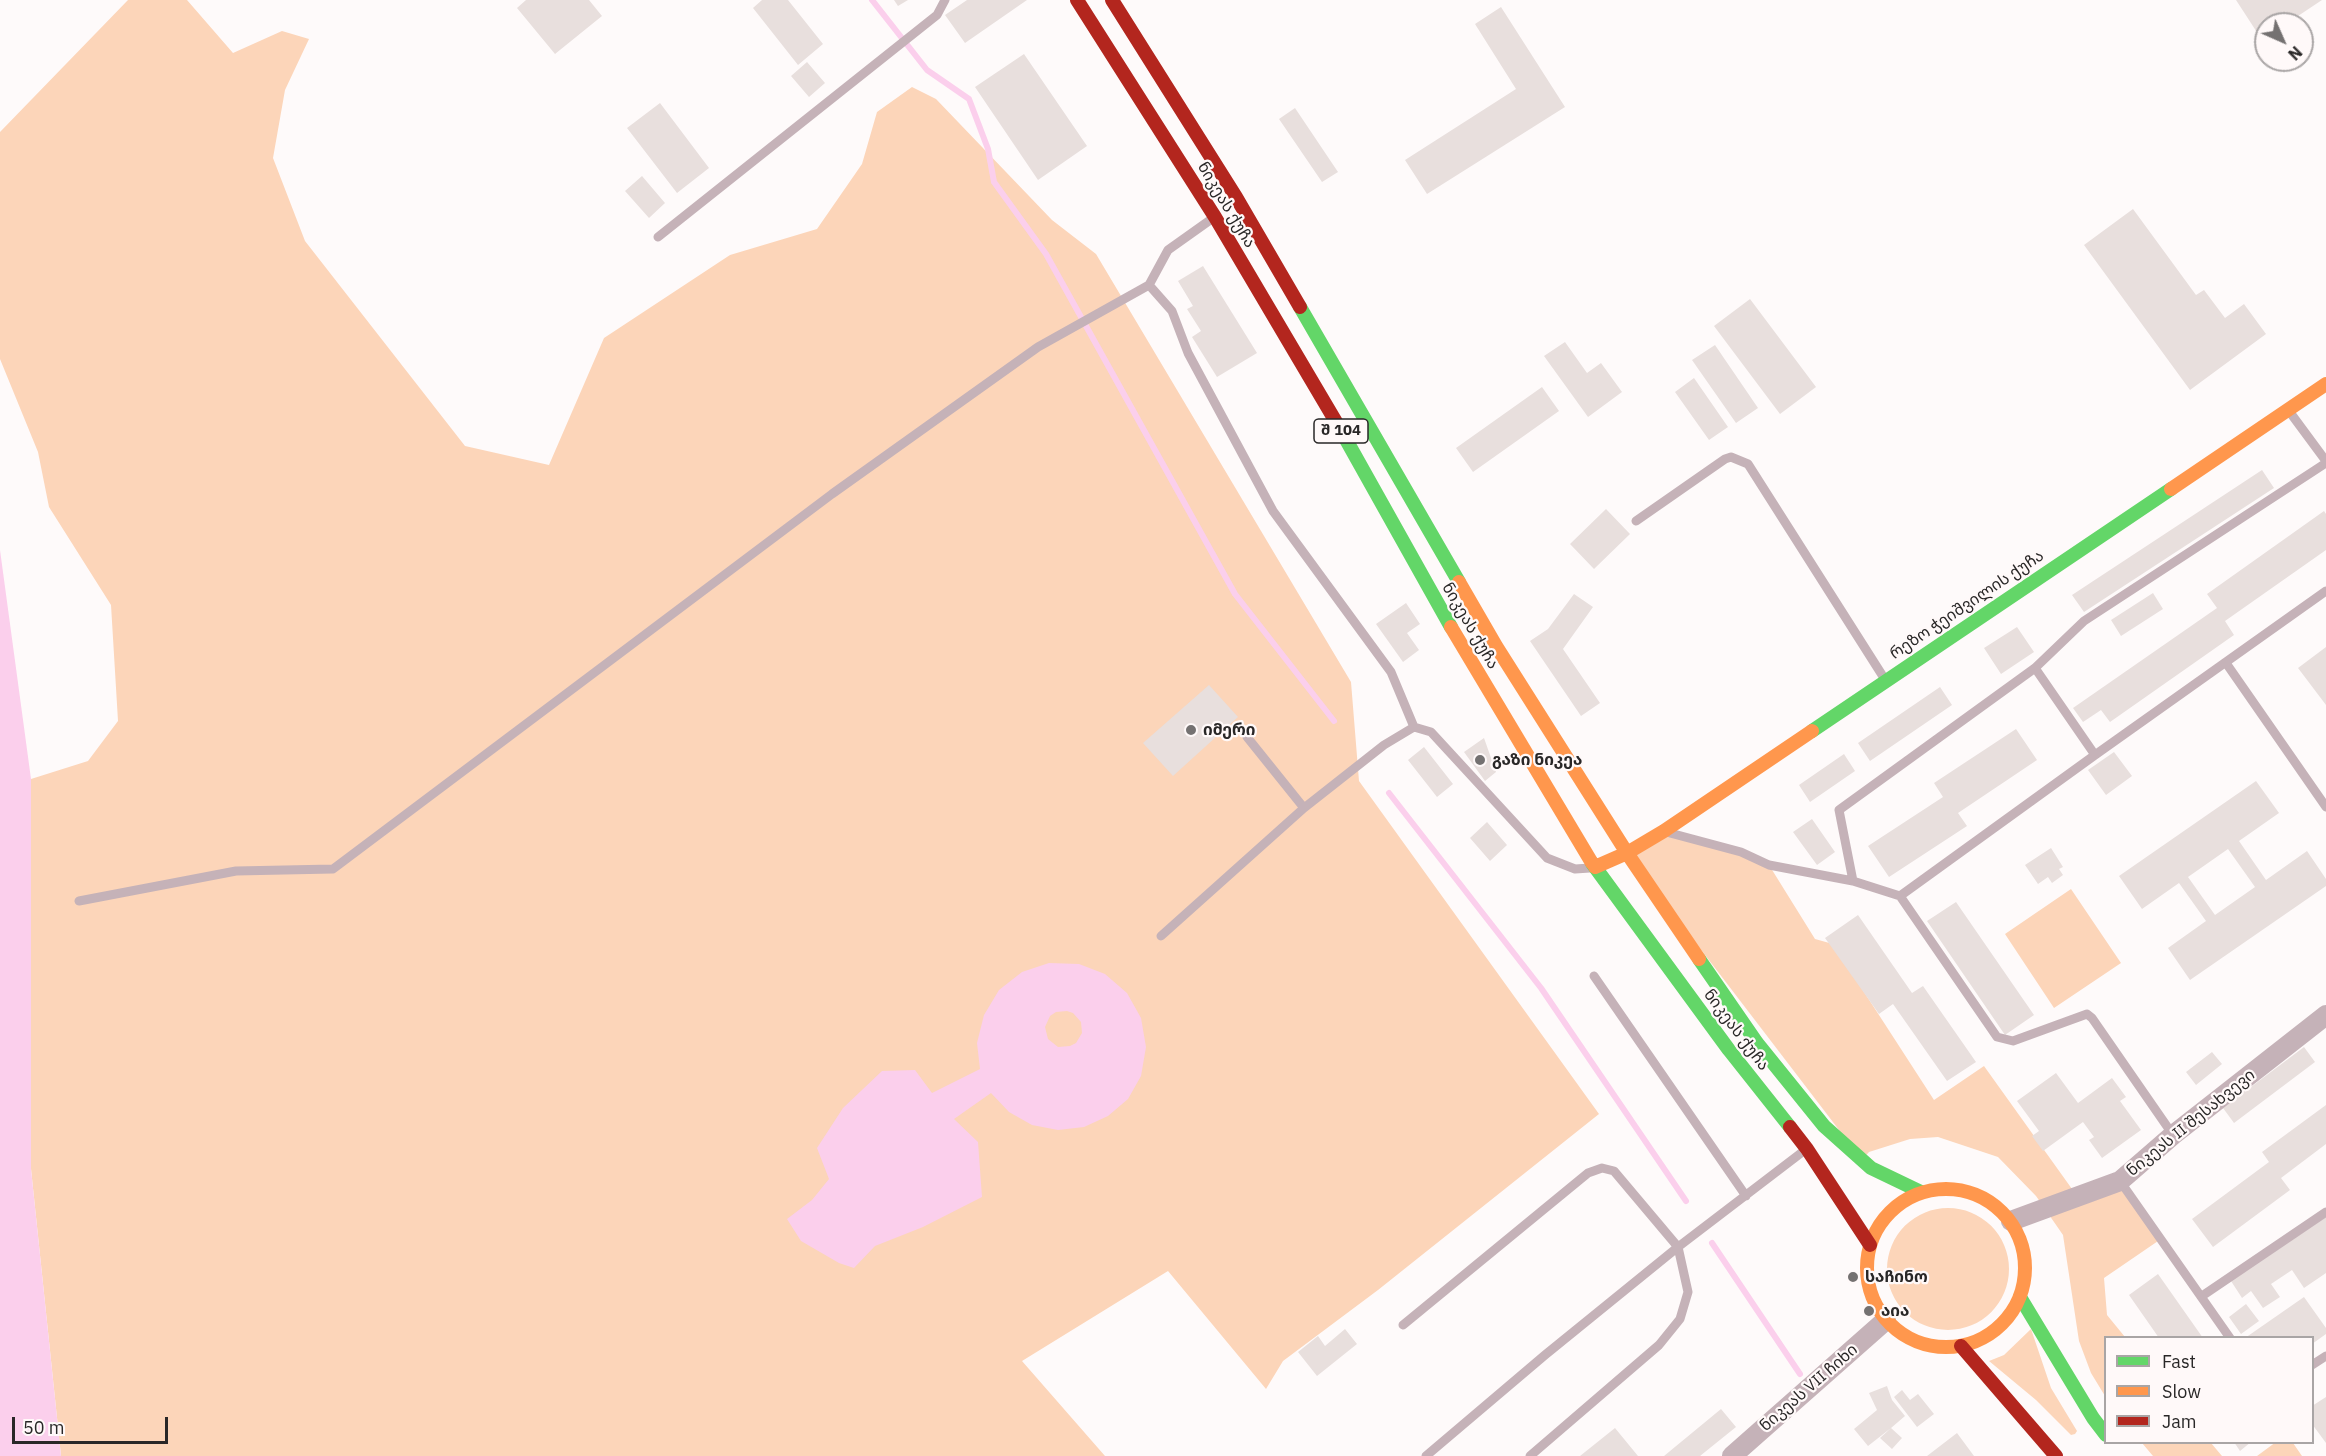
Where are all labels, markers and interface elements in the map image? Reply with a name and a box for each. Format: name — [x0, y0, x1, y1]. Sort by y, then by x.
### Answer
north arrow — [2254, 12, 2314, 72]
text: N — [2284, 42, 2306, 64]
street label: ნიკეას ქუჩა — [1193, 159, 1259, 251]
road number: შ 104 — [1314, 419, 1368, 443]
street label: რეზო ჭეიშვილის ქუჩა — [1886, 546, 2048, 664]
street label: ნიკეას ქუჩა — [1437, 579, 1503, 673]
place label: იმერი — [1203, 720, 1255, 740]
marker: იმერი — [1184, 723, 1198, 737]
place label: გაზი ნიკეა — [1492, 750, 1582, 770]
marker: გაზი ნიკეა — [1473, 753, 1487, 767]
street label: ნიკეას ქუჩა — [1699, 986, 1773, 1074]
street label: ნიკეას II შესახვევი — [2123, 1065, 2259, 1181]
place label: საჩინო — [1865, 1267, 1928, 1287]
marker: საჩინო — [1846, 1270, 1860, 1284]
place label: აია — [1881, 1301, 1909, 1321]
marker: აია — [1862, 1304, 1876, 1318]
legend — [2104, 1336, 2314, 1444]
street label: ნიკეას VII ჩიხი — [1756, 1340, 1862, 1436]
text: Fast — [2162, 1350, 2196, 1373]
text: Slow — [2162, 1380, 2201, 1403]
scale bar — [15, 1405, 171, 1443]
text: Jam — [2162, 1410, 2197, 1433]
text: 50 m — [23, 1416, 65, 1439]

